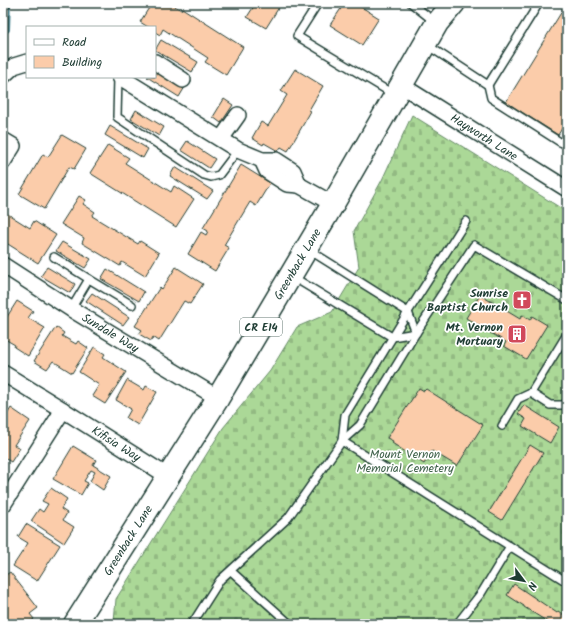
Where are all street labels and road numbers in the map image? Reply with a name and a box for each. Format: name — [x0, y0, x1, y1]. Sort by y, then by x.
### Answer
street label: Hayworth Lane — [446, 109, 522, 166]
street label: Greenback Lane — [269, 225, 327, 304]
street label: Sundale Way — [78, 309, 143, 358]
road number: CR E14 — [240, 318, 282, 336]
street label: Kifisia Way — [87, 421, 145, 467]
street label: Greenback Lane — [99, 501, 158, 580]

